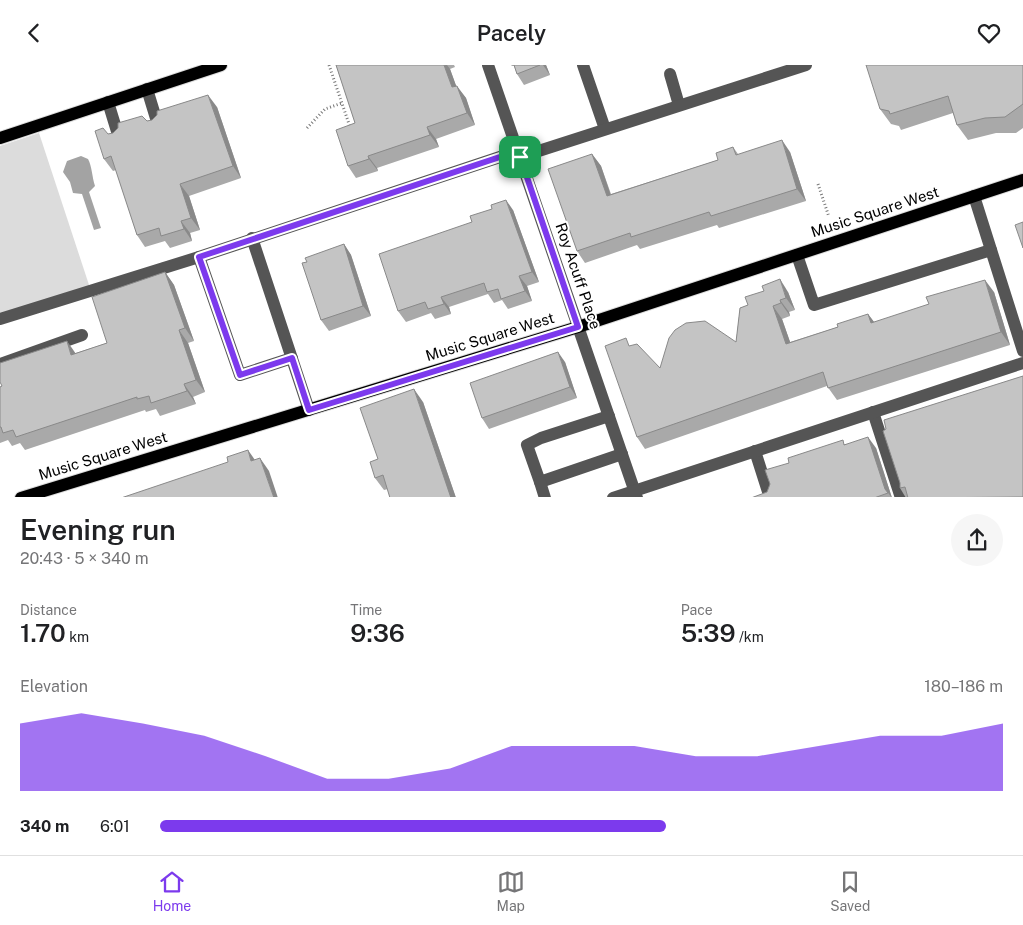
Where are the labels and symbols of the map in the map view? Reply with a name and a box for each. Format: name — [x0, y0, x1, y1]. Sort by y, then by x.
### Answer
pin — [499, 136, 541, 178]
street label: Music Square West — [809, 183, 941, 240]
street label: Roy Acuff Place — [552, 220, 605, 331]
street label: Music Square West — [423, 309, 556, 364]
street label: Music Square West — [36, 428, 169, 483]

